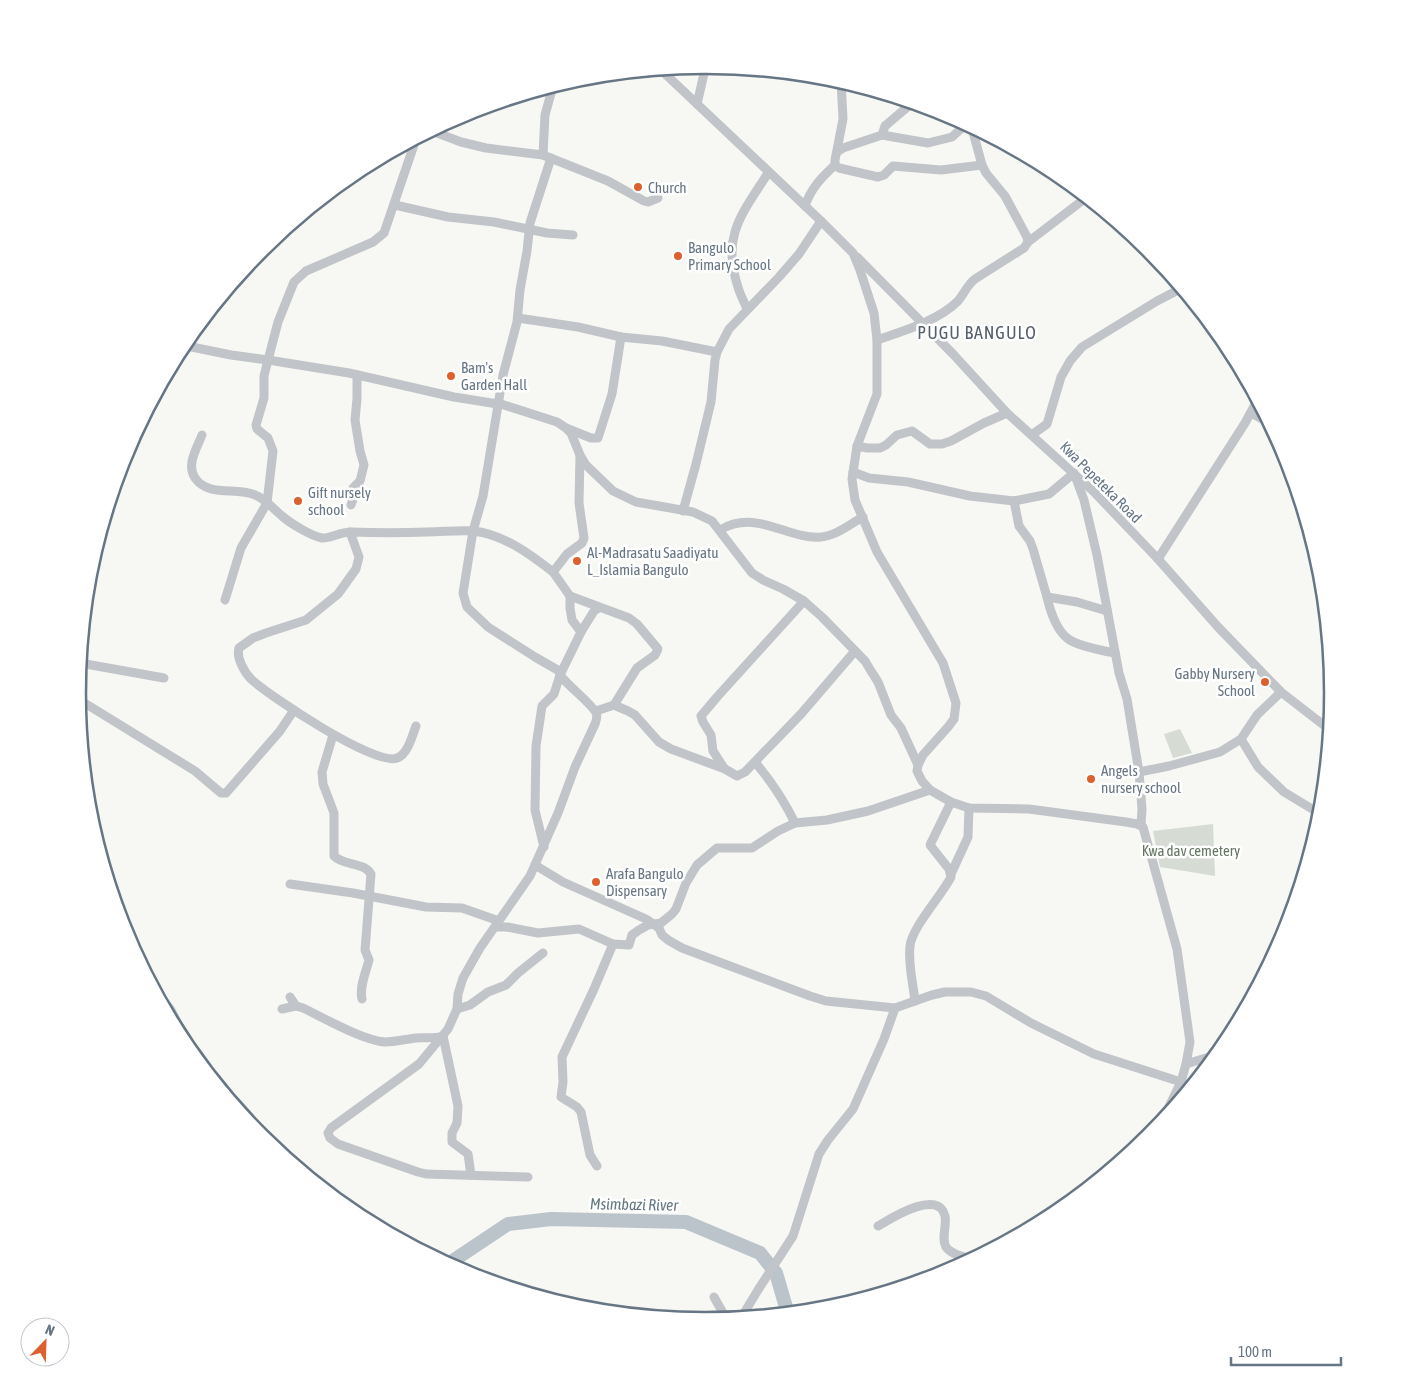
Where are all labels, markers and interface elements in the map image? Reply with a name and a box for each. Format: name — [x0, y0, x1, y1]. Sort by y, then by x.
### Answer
place label: Church — [648, 179, 687, 196]
marker: Church — [632, 181, 644, 193]
place label: Bangulo Primary School — [688, 239, 771, 273]
marker: Bangulo Primary School — [672, 250, 684, 262]
district label: PUGU BANGULO — [917, 322, 1037, 343]
place label: Bam's Garden Hall — [461, 359, 527, 393]
marker: Bam's Garden Hall — [445, 370, 457, 382]
street label: Kwa Pepeteka Road — [1057, 438, 1145, 526]
place label: Gift nursely school — [308, 484, 371, 518]
marker: Gift nursely school — [292, 495, 304, 507]
place label: Al-Madrasatu Saadiyatu L_Islamia Bangulo — [587, 544, 719, 578]
marker: Al-Madrasatu Saadiyatu L_Islamia Bangulo — [571, 555, 583, 567]
place label: Gabby Nursery School — [1175, 665, 1255, 699]
marker: Gabby Nursery School — [1259, 676, 1271, 688]
place label: Angels nursery school — [1101, 762, 1181, 796]
marker: Angels nursery school — [1085, 773, 1097, 785]
park label: Kwa dav cemetery — [1142, 842, 1240, 859]
place label: Arafa Bangulo Dispensary — [606, 865, 684, 899]
marker: Arafa Bangulo Dispensary — [590, 876, 602, 888]
water label: Msimbazi River — [590, 1194, 680, 1214]
north arrow — [20, 1317, 70, 1367]
text: N — [43, 1321, 57, 1339]
scale bar — [1231, 1334, 1341, 1366]
text: 100 m — [1238, 1343, 1272, 1360]

